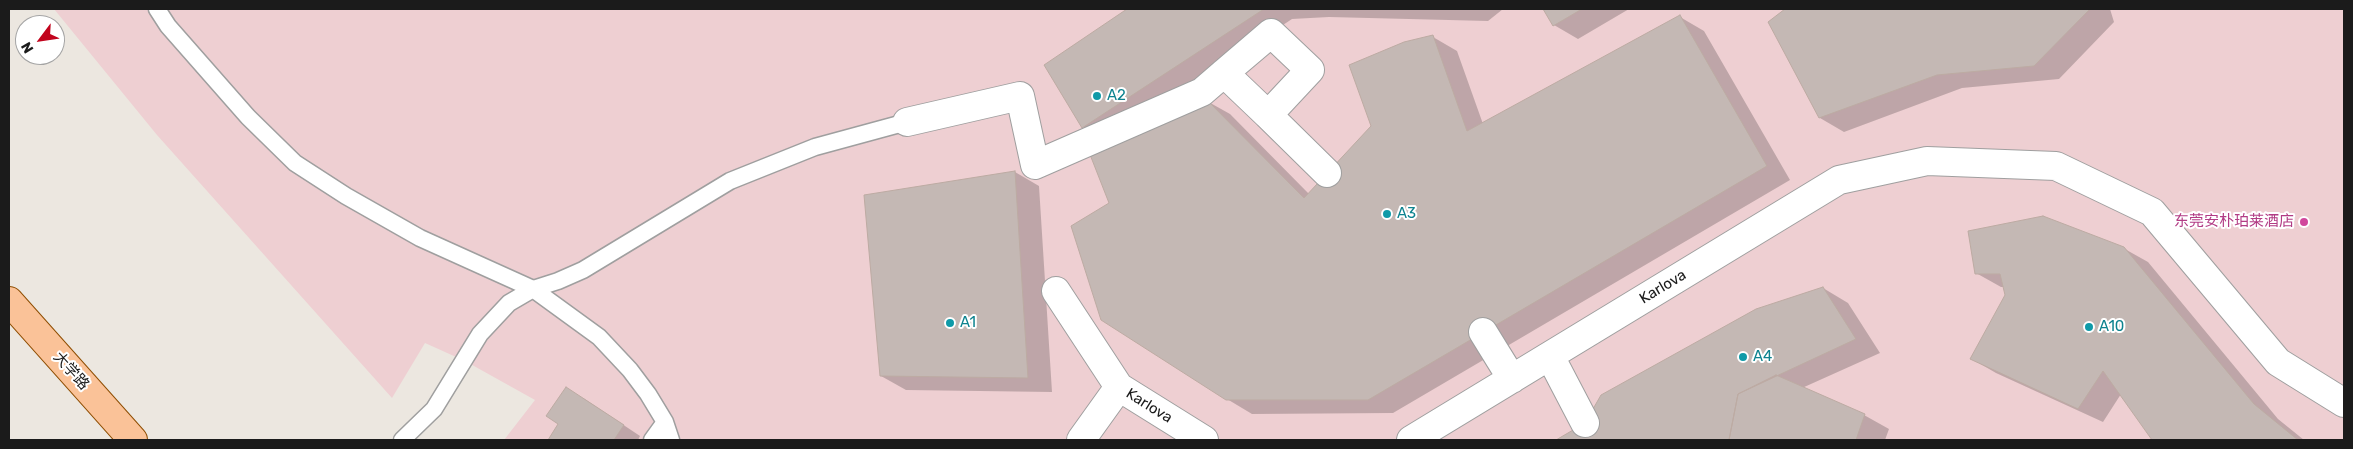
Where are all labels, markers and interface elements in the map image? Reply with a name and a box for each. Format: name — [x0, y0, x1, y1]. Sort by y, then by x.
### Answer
north arrow — [15, 15, 65, 65]
text: N — [18, 39, 37, 56]
place label: A2 — [1107, 87, 1126, 105]
marker: A2 — [1091, 90, 1103, 102]
place label: A3 — [1397, 205, 1416, 223]
marker: A3 — [1381, 208, 1393, 220]
place label: 东莞安朴珀莱酒店 — [2174, 213, 2294, 231]
marker: 东莞安朴珀莱酒店 — [2298, 216, 2310, 228]
street label: Karlova — [1636, 266, 1690, 308]
place label: A1 — [960, 314, 976, 332]
marker: A1 — [944, 317, 956, 329]
place label: A10 — [2099, 318, 2124, 336]
marker: A10 — [2083, 321, 2095, 333]
street label: 大学路 — [49, 348, 93, 394]
place label: A4 — [1753, 348, 1772, 366]
marker: A4 — [1737, 351, 1749, 363]
street label: Karlova — [1123, 385, 1175, 427]

